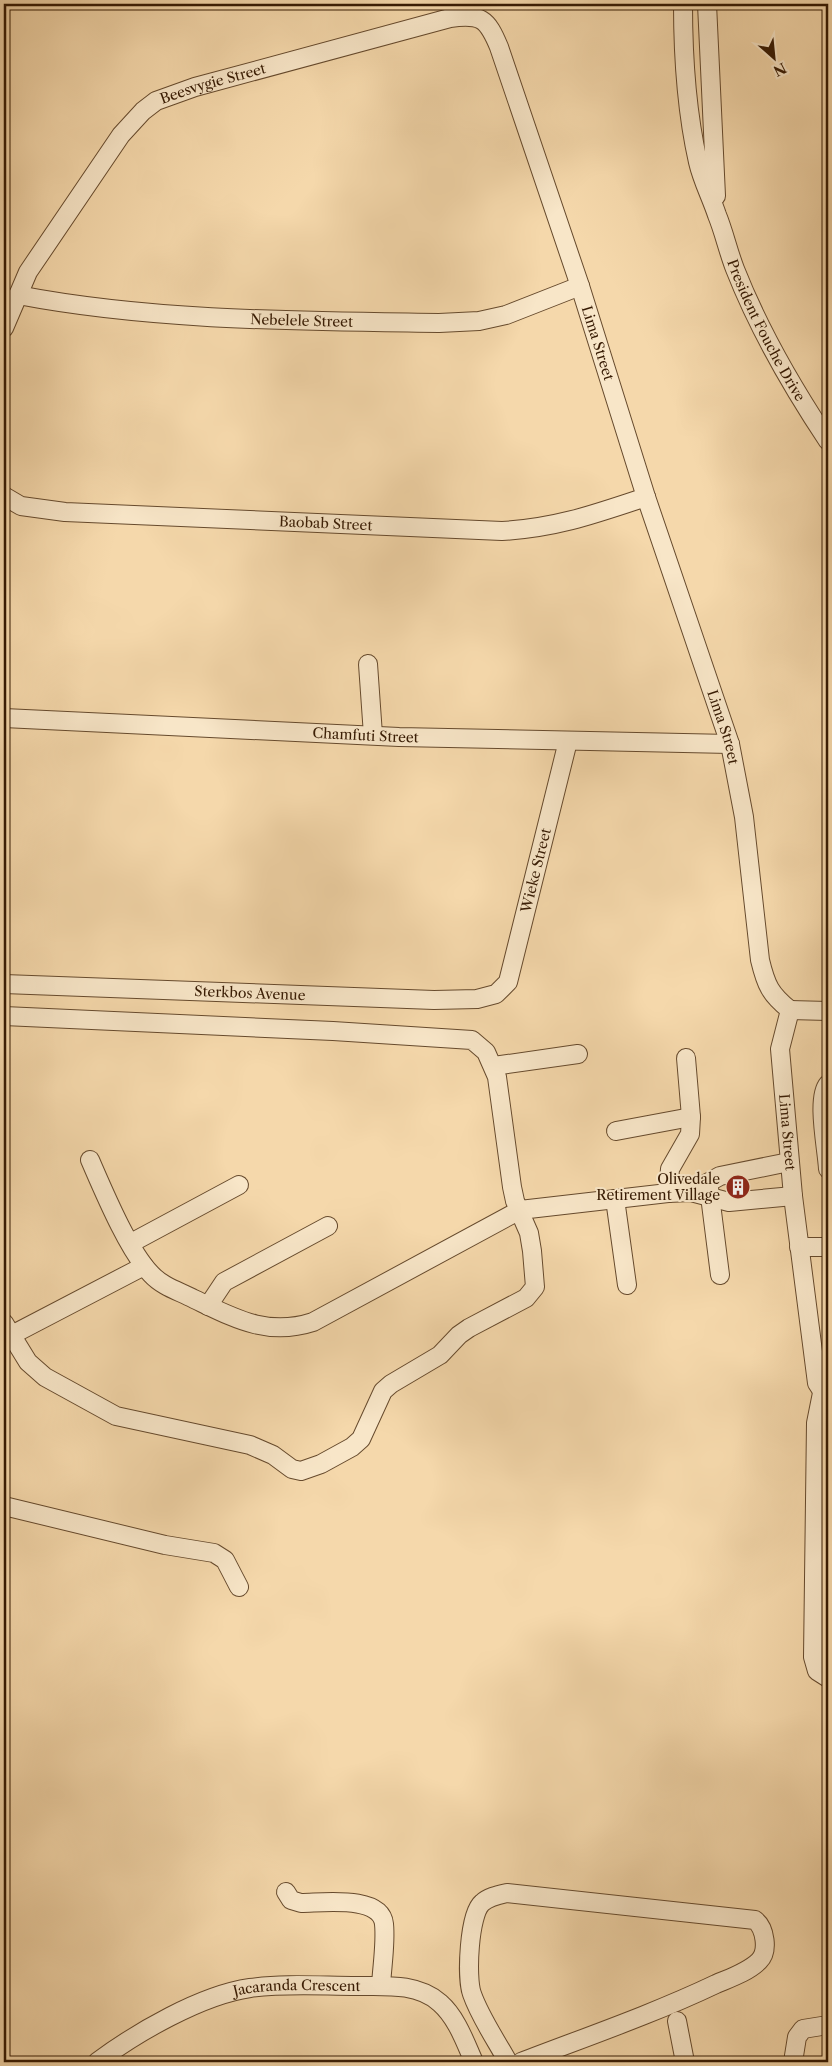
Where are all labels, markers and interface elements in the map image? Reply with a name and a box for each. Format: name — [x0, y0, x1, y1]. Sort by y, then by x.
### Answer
north arrow — [750, 32, 800, 82]
street label: Beesvygie Street — [157, 59, 268, 108]
text: N — [770, 59, 789, 80]
street label: President Fouche Drive — [723, 257, 809, 405]
street label: Lima Street — [578, 304, 618, 383]
street label: Nebelele Street — [250, 310, 353, 331]
street label: Baobab Street — [279, 512, 373, 534]
street label: Lima Street — [703, 687, 743, 766]
street label: Chamfuti Street — [312, 724, 419, 746]
street label: Wieke Street — [516, 826, 555, 915]
street label: Sterkbos Avenue — [194, 982, 306, 1004]
street label: Lima Street — [775, 1093, 800, 1171]
place label: Olivedale Retirement Village — [596, 1170, 720, 1204]
building icon: Olivedale Retirement Village — [725, 1174, 751, 1200]
street label: Jacaranda Crescent — [229, 1976, 360, 2001]

